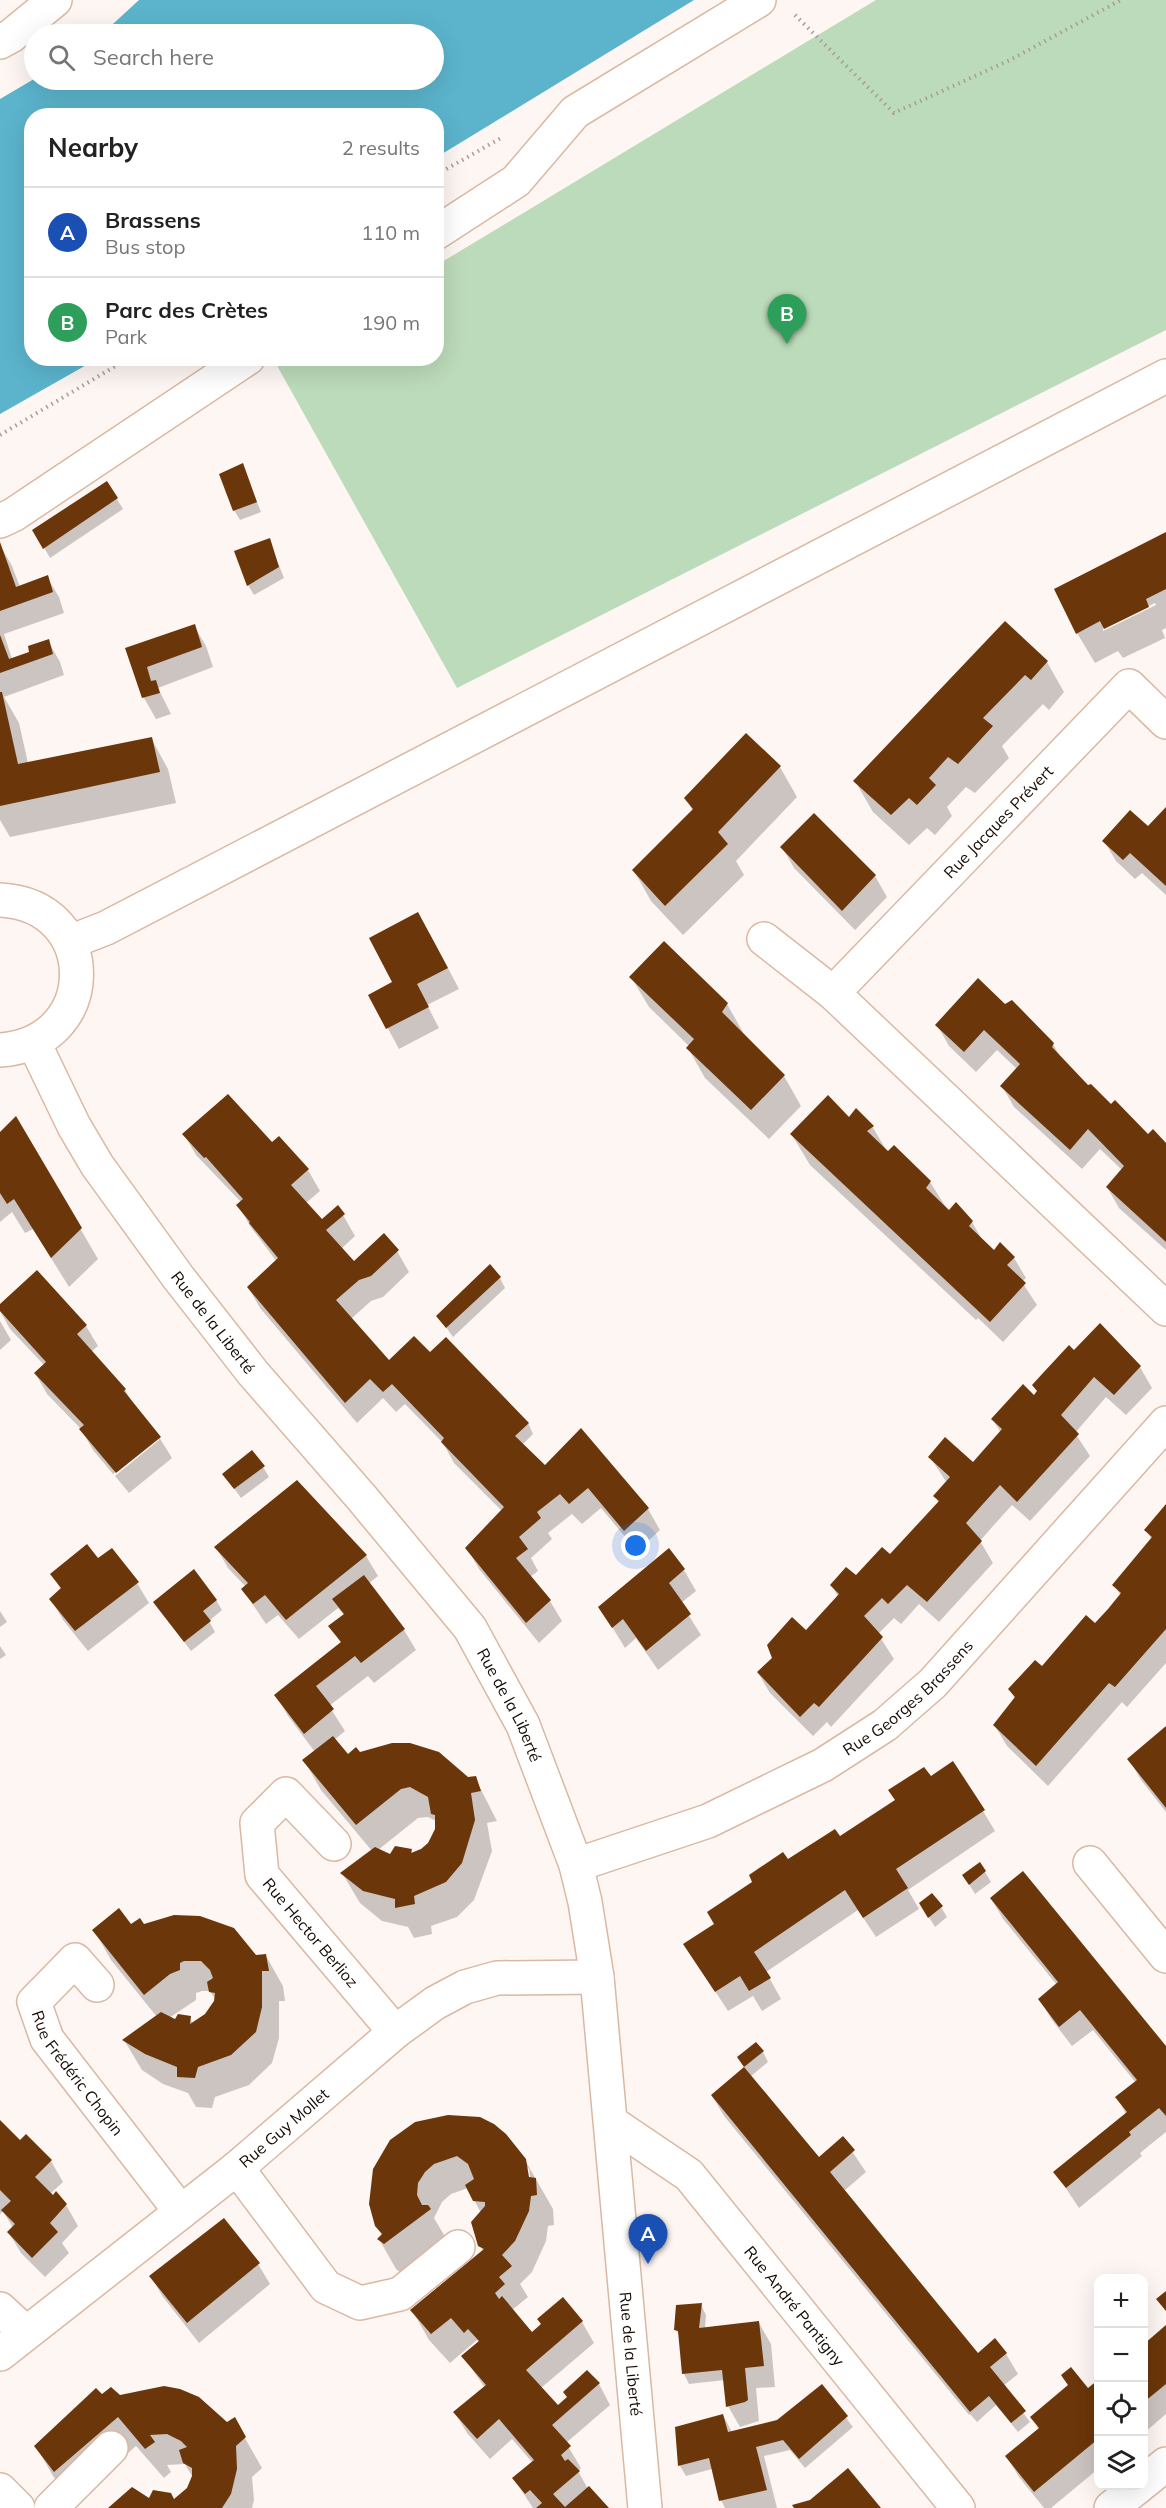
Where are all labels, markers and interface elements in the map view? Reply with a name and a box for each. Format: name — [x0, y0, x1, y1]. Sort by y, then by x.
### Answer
search box — [24, 24, 444, 90]
icon: search — [45, 41, 78, 74]
text: Search here — [93, 43, 214, 71]
text: Nearby — [48, 131, 138, 164]
text: 2 results — [342, 135, 420, 160]
text: Brassens — [105, 206, 201, 234]
text: A — [60, 220, 75, 245]
text: 110 m — [361, 220, 420, 245]
text: Bus stop — [105, 234, 185, 259]
pin: B — [768, 294, 806, 344]
text: Parc des Crètes — [105, 296, 268, 324]
text: B — [61, 310, 74, 335]
text: 190 m — [361, 310, 420, 335]
text: Park — [105, 324, 147, 349]
street label: Rue Jacques Prévert — [939, 761, 1057, 882]
street label: Rue de la Liberté — [167, 1267, 260, 1377]
your location — [621, 1531, 650, 1560]
street label: Rue Georges Brassens — [839, 1635, 977, 1760]
street label: Rue de la Liberté — [473, 1645, 546, 1765]
street label: Rue Hector Berlioz — [259, 1874, 363, 1991]
street label: Rue Frédéric Chopin — [28, 2008, 128, 2139]
street label: Rue Guy Mollet — [235, 2083, 333, 2172]
pin: A — [628, 2214, 668, 2264]
street label: Rue André Pantigny — [740, 2242, 849, 2370]
map controls — [1094, 2274, 1148, 2490]
button: + — [1094, 2274, 1148, 2328]
street label: Rue de la Liberté — [615, 2291, 647, 2417]
button: − — [1094, 2328, 1148, 2382]
button: locate — [1094, 2382, 1148, 2436]
button: layers — [1094, 2436, 1148, 2490]

